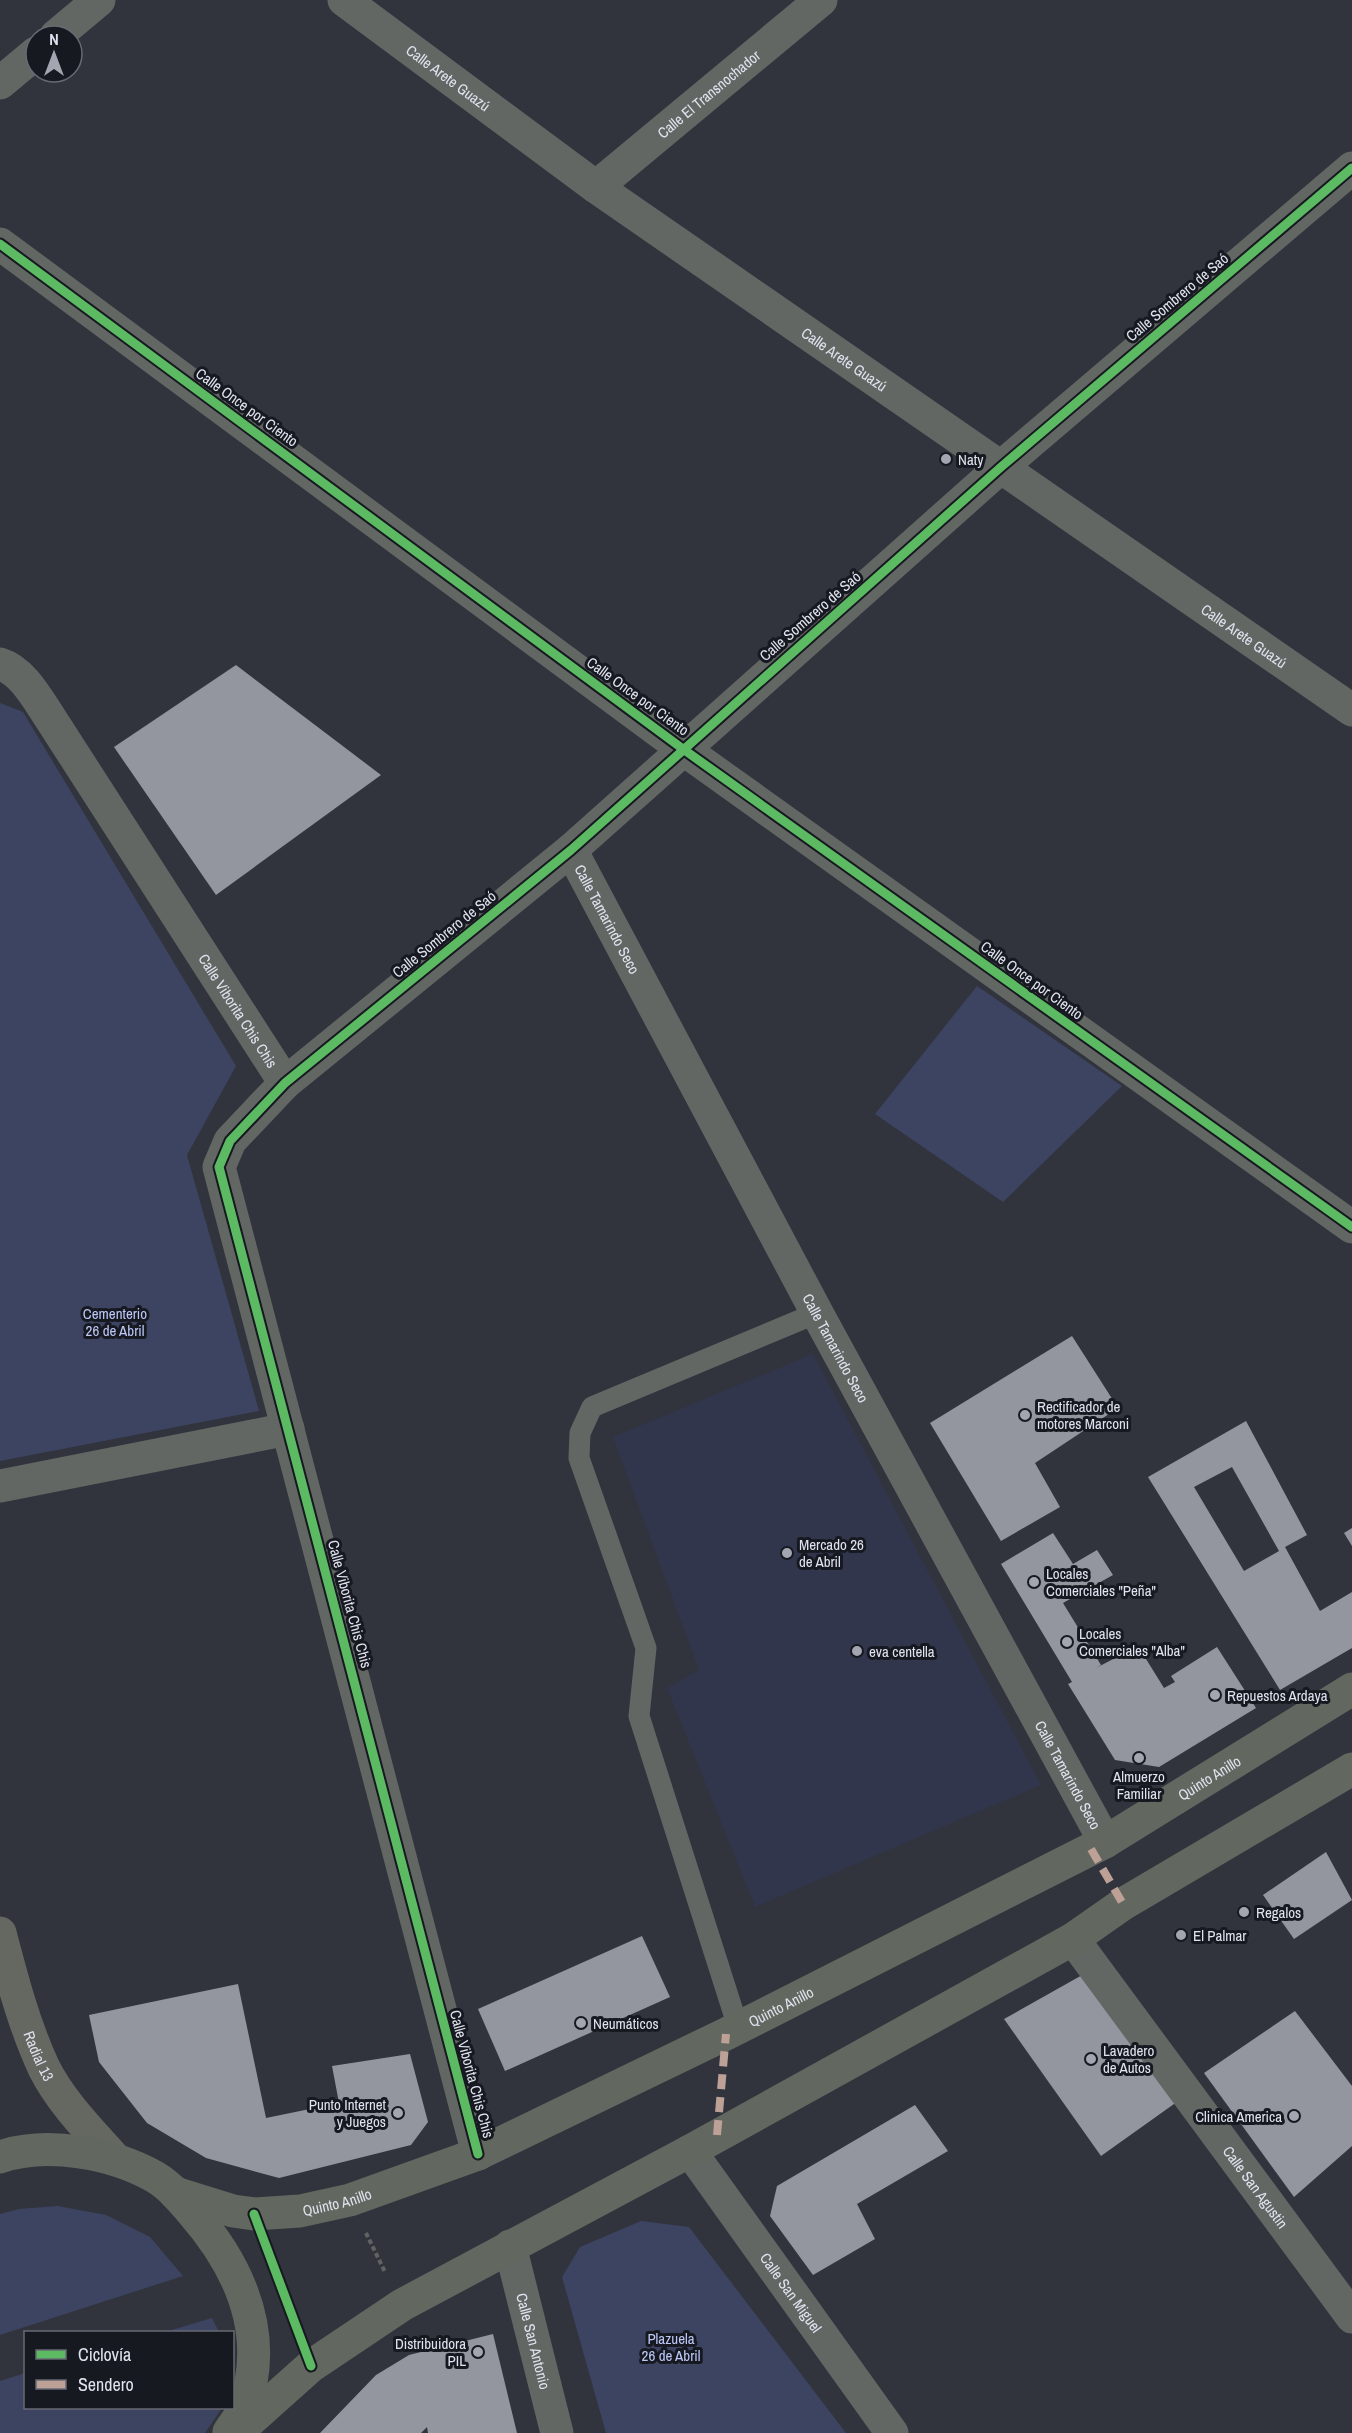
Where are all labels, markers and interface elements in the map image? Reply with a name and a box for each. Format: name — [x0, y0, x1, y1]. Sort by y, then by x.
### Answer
north arrow — [24, 24, 84, 84]
text: N — [49, 28, 59, 50]
street label: Calle Arete Guazú — [402, 39, 495, 116]
street label: Calle El Transnochador — [652, 45, 764, 143]
street label: Calle Sombrero de Saó — [1121, 248, 1233, 346]
street label: Calle Arete Guazú — [797, 322, 892, 396]
street label: Calle Once por Ciento — [192, 363, 303, 451]
place label: Naty — [958, 449, 984, 470]
marker: Naty — [939, 452, 953, 466]
street label: Calle Sombrero de Saó — [755, 566, 865, 666]
street label: Calle Arete Guazú — [1197, 598, 1291, 672]
street label: Calle Once por Ciento — [583, 652, 694, 740]
street label: Calle Tamarindo Seco — [570, 860, 645, 977]
street label: Calle Sombrero de Saó — [388, 886, 500, 982]
street label: Calle Once por Ciento — [977, 936, 1088, 1024]
street label: Calle Viborita Chis Chis — [194, 949, 283, 1072]
street label: Calle Tamarindo Seco — [798, 1290, 874, 1406]
park label: Cementerio 26 de Abril — [83, 1303, 147, 1341]
place label: Rectificador de motores Marconi — [1037, 1396, 1129, 1434]
marker: Rectificador de motores Marconi — [1018, 1408, 1032, 1422]
place label: Mercado 26 de Abril — [799, 1534, 864, 1572]
street label: Calle Viborita Chis Chis — [323, 1538, 377, 1670]
marker: Mercado 26 de Abril — [780, 1546, 794, 1560]
place label: Locales Comerciales "Peña" — [1046, 1563, 1156, 1601]
marker: Locales Comerciales "Peña" — [1027, 1575, 1041, 1589]
place label: Locales Comerciales "Alba" — [1079, 1623, 1185, 1661]
marker: Locales Comerciales "Alba" — [1060, 1635, 1074, 1649]
place label: eva centella — [869, 1641, 935, 1662]
marker: eva centella — [850, 1644, 864, 1658]
place label: Repuestos Ardaya — [1227, 1685, 1328, 1706]
marker: Repuestos Ardaya — [1208, 1688, 1222, 1702]
street label: Calle Tamarindo Seco — [1030, 1716, 1107, 1833]
street label: Quinto Anillo — [1174, 1750, 1245, 1805]
marker: Almuerzo Familiar — [1132, 1751, 1146, 1765]
place label: Almuerzo Familiar — [1112, 1766, 1165, 1804]
place label: Regalos — [1256, 1902, 1301, 1923]
marker: Regalos — [1237, 1905, 1251, 1919]
place label: El Palmar — [1193, 1925, 1246, 1946]
marker: El Palmar — [1174, 1928, 1188, 1942]
street label: Quinto Anillo — [744, 1981, 817, 2032]
street label: Calle Viborita Chis Chis — [445, 2008, 499, 2140]
place label: Neumáticos — [593, 2013, 659, 2034]
marker: Neumáticos — [574, 2016, 588, 2030]
street label: Radial 13 — [19, 2028, 59, 2085]
place label: Lavadero de Autos — [1103, 2040, 1154, 2078]
marker: Lavadero de Autos — [1084, 2052, 1098, 2066]
place label: Punto Internet y Juegos — [309, 2094, 387, 2132]
marker: Punto Internet y Juegos — [391, 2106, 405, 2120]
place label: Clinica America — [1195, 2106, 1282, 2127]
marker: Clinica America — [1287, 2109, 1301, 2123]
street label: Calle San Agustin — [1218, 2141, 1293, 2232]
street label: Quinto Anillo — [300, 2183, 374, 2221]
street label: Calle San Miguel — [755, 2248, 827, 2337]
street label: Calle San Antonio — [512, 2291, 556, 2392]
park label: Plazuela 26 de Abril — [642, 2328, 700, 2366]
legend — [24, 2331, 234, 2409]
place label: Distribuidora PIL — [395, 2333, 466, 2371]
text: Ciclovía — [78, 2342, 131, 2367]
marker: Distribuidora PIL — [471, 2345, 485, 2359]
text: Sendero — [78, 2372, 134, 2397]

